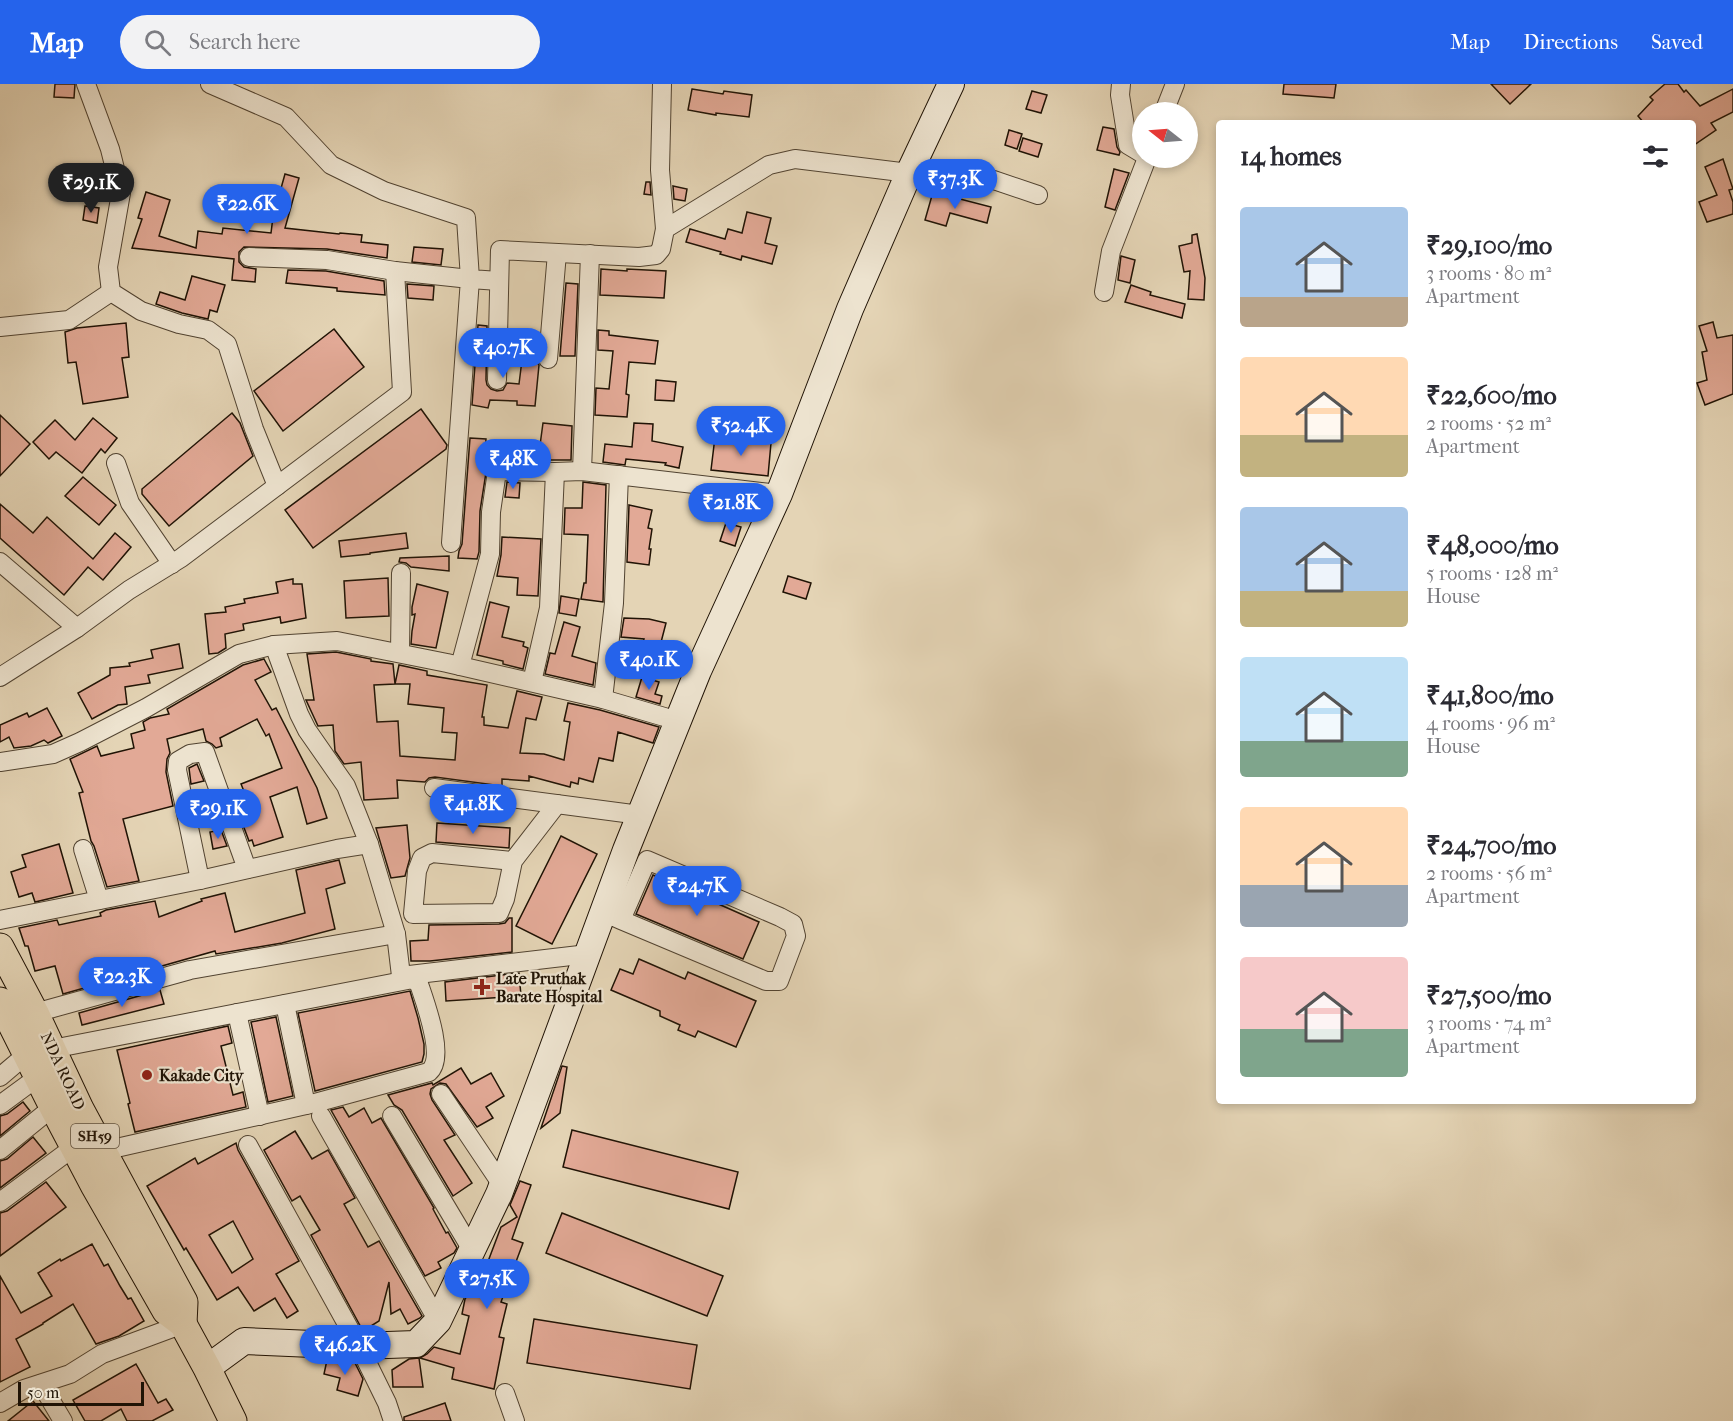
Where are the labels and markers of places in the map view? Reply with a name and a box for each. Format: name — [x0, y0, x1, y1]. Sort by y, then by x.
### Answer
pin: ₹37.3K — [906, 159, 1004, 210]
pin: ₹29.1K — [42, 163, 140, 214]
pin: ₹22.6K — [198, 184, 296, 235]
pin: ₹40.7K — [454, 328, 552, 379]
pin: ₹52.4K — [692, 406, 790, 457]
pin: ₹48K — [477, 439, 549, 490]
pin: ₹21.8K — [682, 483, 780, 534]
pin: ₹40.1K — [600, 640, 698, 691]
pin: ₹41.8K — [424, 784, 522, 835]
pin: ₹29.1K — [169, 789, 267, 840]
pin: ₹24.7K — [648, 866, 746, 917]
pin: ₹22.3K — [73, 957, 171, 1008]
place label: Late Pruthak Barate Hospital — [496, 969, 603, 1007]
marker: Late Pruthak Barate Hospital — [473, 978, 491, 996]
place label: Kakade City — [159, 1066, 245, 1086]
marker: Kakade City — [140, 1068, 154, 1082]
pin: ₹27.5K — [438, 1259, 536, 1310]
pin: ₹46.2K — [296, 1325, 394, 1376]

